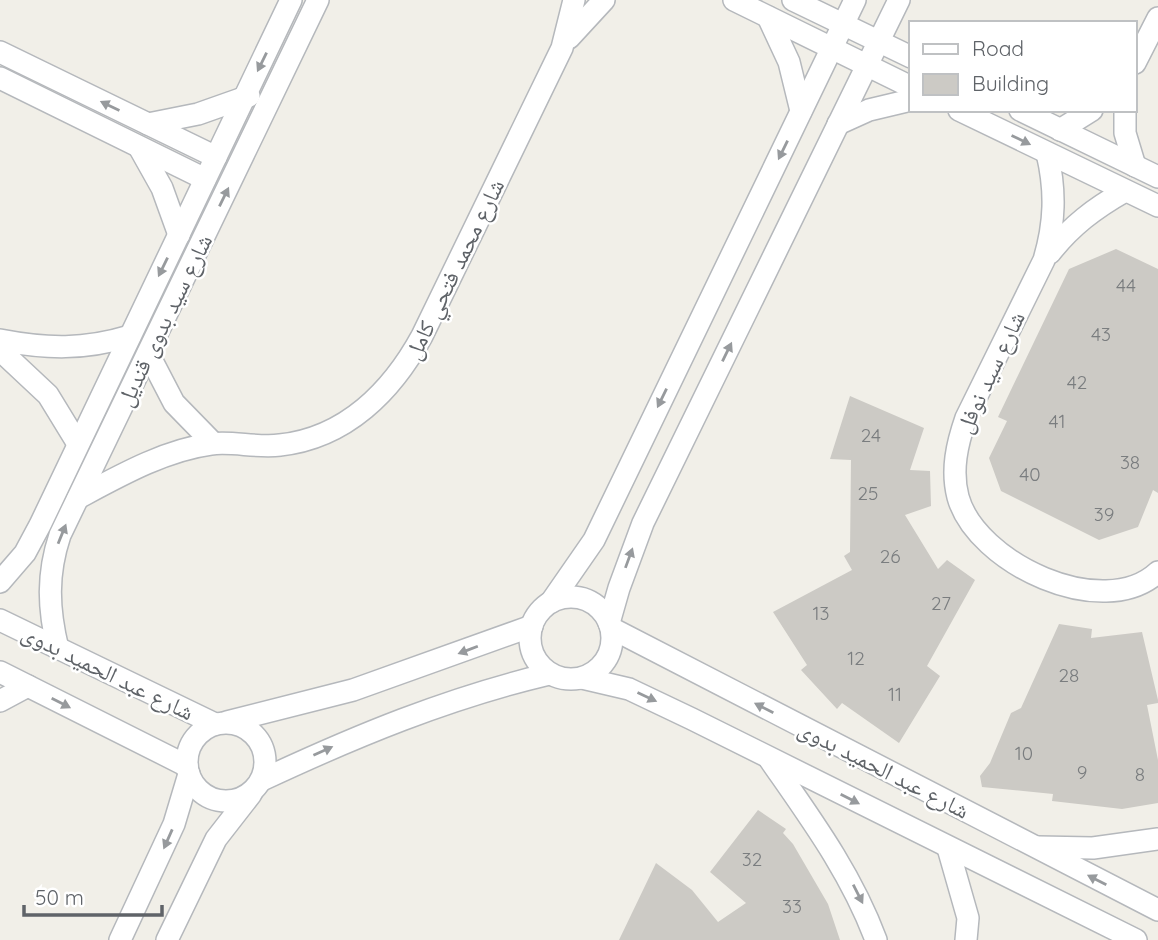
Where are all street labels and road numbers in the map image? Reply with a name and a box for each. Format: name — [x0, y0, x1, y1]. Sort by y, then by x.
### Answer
street label: شارع محمد فتحي كامل — [398, 174, 515, 366]
street label: شارع سيد بدوى قنديل — [110, 229, 219, 411]
street label: شارع سيد نوفل — [949, 307, 1032, 438]
street label: شارع عبد الحميد بدوى — [17, 618, 199, 727]
street label: شارع عبد الحميد بدوى — [793, 713, 974, 826]

